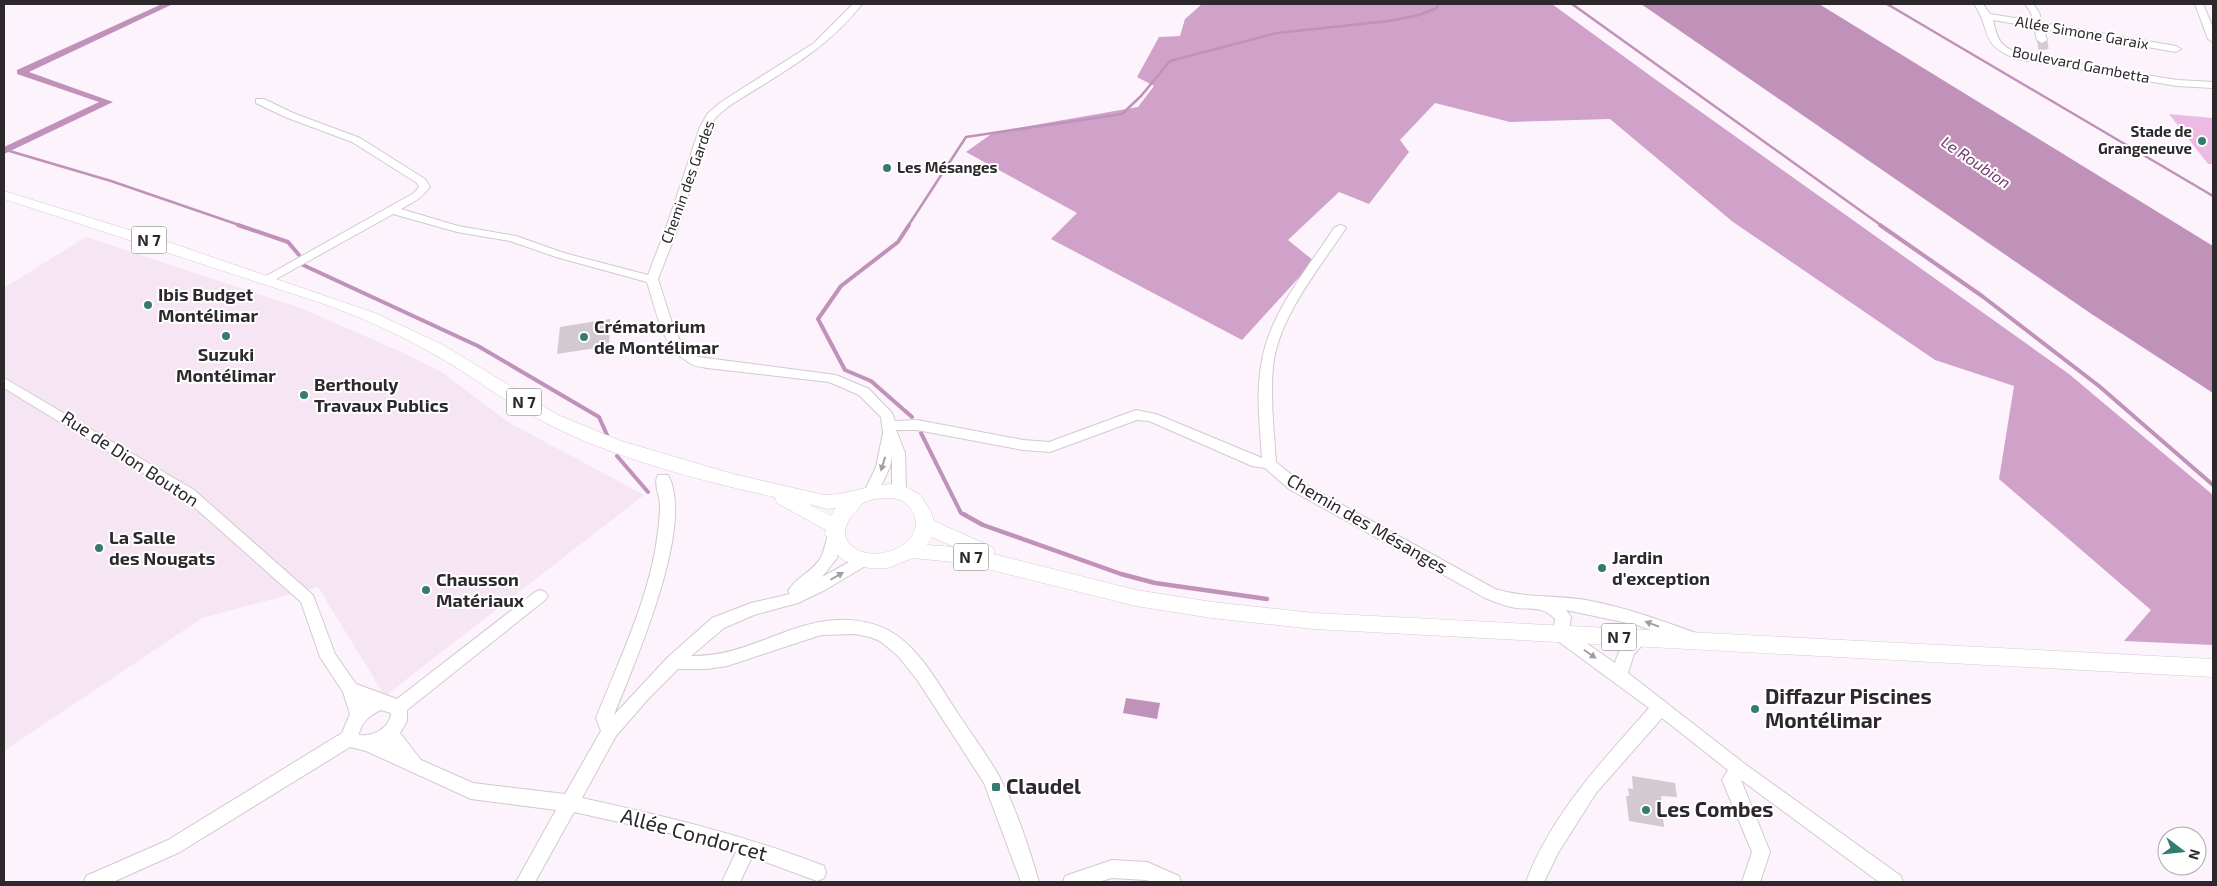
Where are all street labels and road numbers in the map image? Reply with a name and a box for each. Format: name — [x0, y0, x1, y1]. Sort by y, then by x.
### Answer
street label: Allée Simone Garaix — [2014, 11, 2150, 53]
street label: Boulevard Gambetta — [2011, 42, 2152, 86]
street label: Chemin des Gardes — [656, 118, 718, 246]
road number: N 7 — [132, 226, 166, 254]
road number: N 7 — [506, 388, 542, 416]
street label: Rue de Dion Bouton — [58, 406, 203, 511]
street label: Chemin des Mésanges — [1283, 468, 1452, 578]
road number: N 7 — [954, 544, 988, 570]
road number: N 7 — [1602, 624, 1636, 650]
street label: Allée Condorcet — [619, 802, 770, 865]

